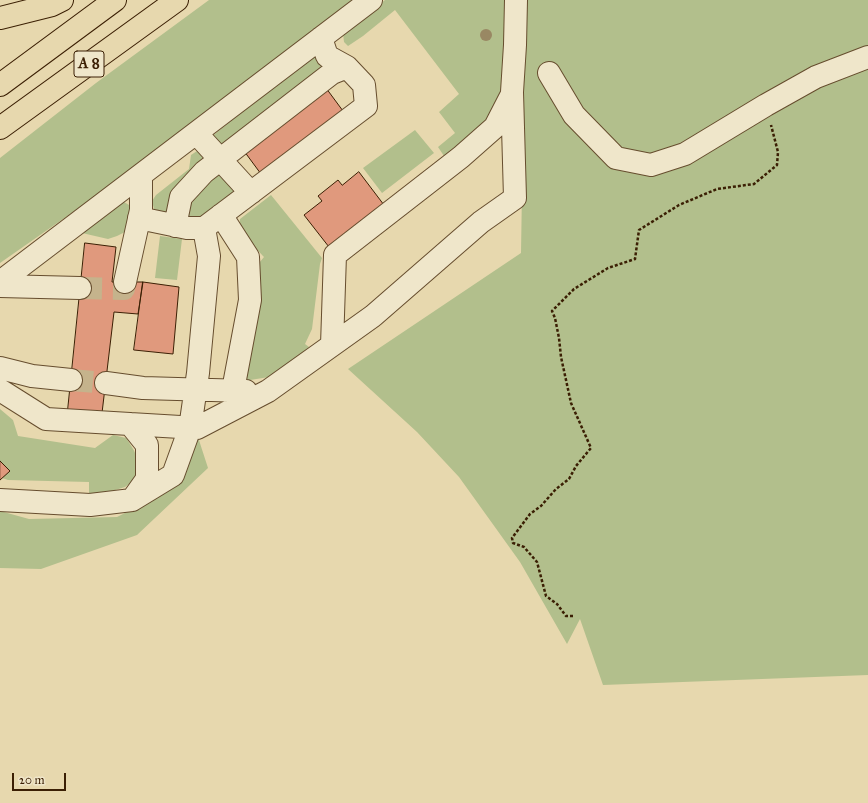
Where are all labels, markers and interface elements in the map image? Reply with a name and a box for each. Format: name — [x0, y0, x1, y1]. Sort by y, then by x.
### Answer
road number: A 8 — [74, 51, 104, 77]
scale bar — [14, 765, 68, 791]
text: 20 m — [19, 773, 45, 787]

